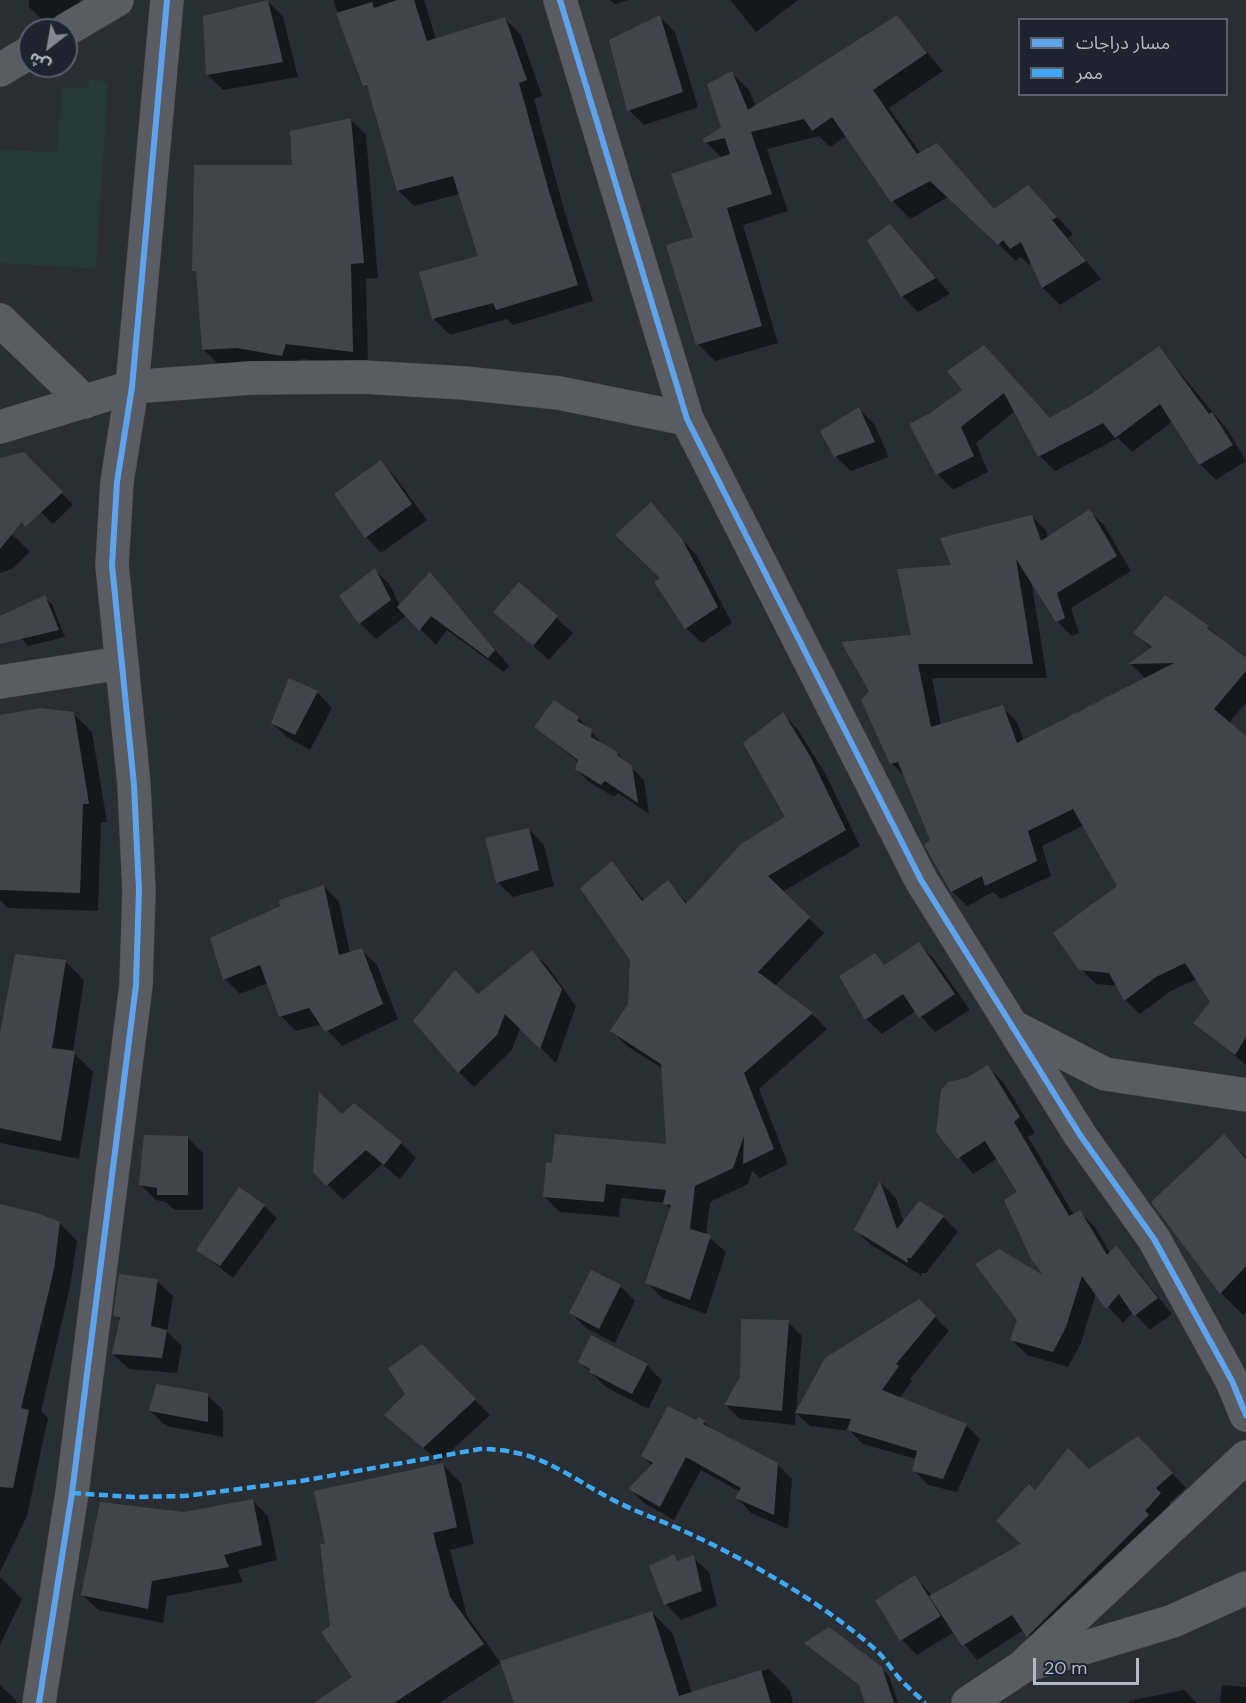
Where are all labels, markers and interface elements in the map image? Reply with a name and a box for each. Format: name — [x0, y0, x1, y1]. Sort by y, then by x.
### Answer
north arrow — [18, 18, 78, 78]
legend — [1018, 18, 1228, 96]
text: مسار دراجات — [1076, 31, 1170, 55]
text: ش — [25, 48, 54, 77]
text: ممر — [1076, 61, 1103, 85]
scale bar — [1036, 1646, 1142, 1684]
text: 20 m — [1044, 1656, 1087, 1680]

